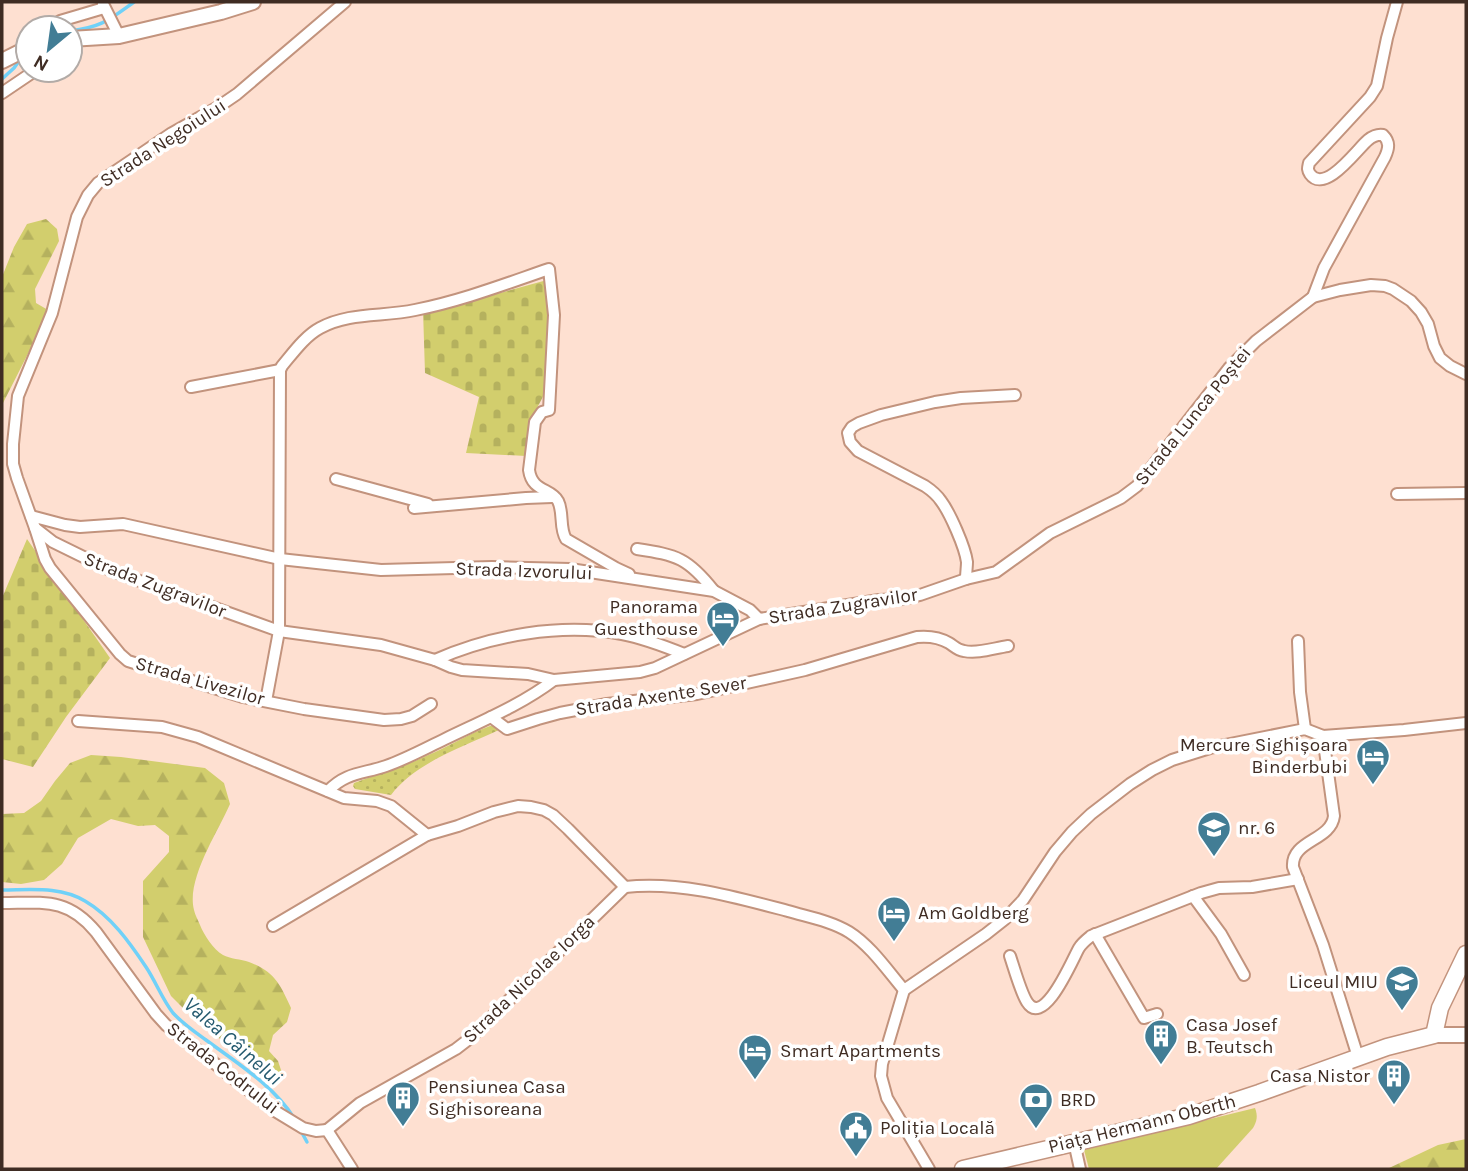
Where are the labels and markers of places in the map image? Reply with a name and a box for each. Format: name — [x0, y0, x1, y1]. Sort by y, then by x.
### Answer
place label: Panorama Guesthouse — [594, 596, 698, 640]
hotel icon: Panorama Guesthouse — [704, 599, 742, 648]
place label: Mercure Sighișoara Binderbubi — [1180, 734, 1348, 778]
hotel icon: Mercure Sighișoara Binderbubi — [1354, 737, 1392, 786]
school or university icon: nr. 6 — [1195, 809, 1233, 858]
place label: nr. 6 — [1238, 817, 1275, 839]
hotel icon: Am Goldberg — [875, 894, 913, 943]
place label: Am Goldberg — [918, 902, 1029, 924]
school or university icon: Liceul MIU — [1383, 963, 1421, 1012]
place label: Liceul MIU — [1289, 971, 1378, 993]
place label: Casa Josef B. Teutsch — [1186, 1014, 1278, 1058]
building icon: Casa Josef B. Teutsch — [1142, 1017, 1180, 1066]
hotel icon: Smart Apartments — [736, 1032, 774, 1081]
place label: Smart Apartments — [780, 1040, 941, 1062]
building icon: Casa Nistor — [1375, 1057, 1413, 1106]
place label: Casa Nistor — [1270, 1065, 1370, 1087]
place label: Pensiunea Casa Sighisoreana — [428, 1076, 566, 1120]
building icon: Pensiunea Casa Sighisoreana — [384, 1079, 422, 1128]
bank icon: BRD — [1017, 1081, 1055, 1130]
place label: BRD — [1060, 1089, 1096, 1111]
public building icon: Poliția Locală — [837, 1109, 875, 1158]
place label: Poliția Locală — [880, 1117, 995, 1139]

